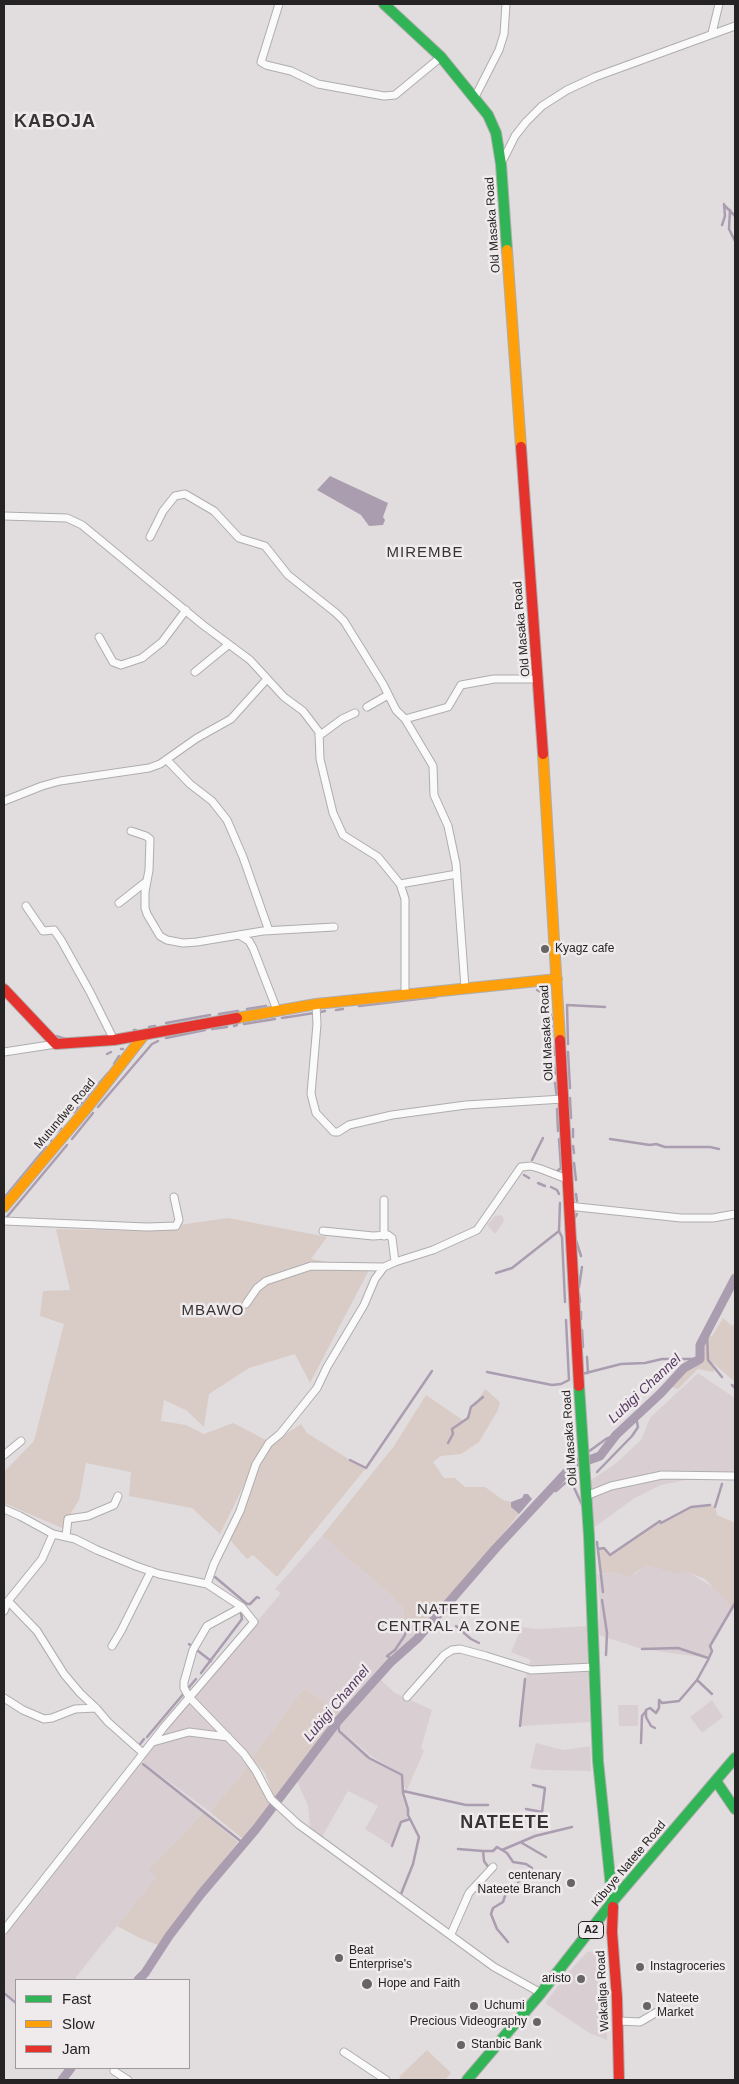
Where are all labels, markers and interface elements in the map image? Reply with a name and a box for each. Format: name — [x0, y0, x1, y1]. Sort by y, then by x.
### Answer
district label: KABOJA — [13, 111, 97, 133]
street label: Old Masaka Road — [482, 177, 504, 273]
district label: MIREMBE — [386, 544, 464, 562]
street label: Old Masaka Road — [511, 581, 533, 677]
place label: Kyagz cafe — [555, 942, 614, 956]
marker: Kyagz cafe — [539, 943, 551, 955]
street label: Old Masaka Road — [537, 985, 557, 1081]
street label: Mutundwe Road — [31, 1076, 99, 1152]
district label: MBAWO — [181, 1302, 245, 1320]
water label: Lubigi Channel — [605, 1351, 685, 1427]
street label: Old Masaka Road — [559, 1390, 581, 1486]
district label: NATETE CENTRAL A ZONE — [375, 1601, 523, 1636]
water label: Lubigi Channel — [301, 1663, 373, 1745]
district label: NATEETE — [459, 1812, 551, 1834]
street label: Kibuye Natete Road — [589, 1818, 669, 1910]
place label: centenary Nateete Branch — [478, 1869, 561, 1897]
marker: centenary Nateete Branch — [565, 1877, 577, 1889]
road number: A2 — [578, 1922, 604, 1938]
place label: Beat Enterprise's — [349, 1944, 412, 1972]
street label: Wakaliga Road — [594, 1950, 612, 2032]
marker: Beat Enterprise's — [333, 1952, 345, 1964]
place label: Instagroceries — [650, 1960, 725, 1974]
marker: Instagroceries — [634, 1961, 646, 1973]
place label: aristo — [542, 1972, 571, 1986]
marker: aristo — [575, 1973, 587, 1985]
marker: Hope and Faith — [360, 1977, 374, 1991]
place label: Hope and Faith — [378, 1977, 460, 1991]
legend — [15, 1979, 190, 2069]
text: Fast — [62, 1990, 91, 2007]
place label: Nateete Market — [657, 1992, 699, 2020]
place label: Uchumi — [484, 1999, 525, 2013]
marker: Uchumi — [468, 2000, 480, 2012]
marker: Nateete Market — [641, 2000, 653, 2012]
text: Slow — [62, 2015, 95, 2032]
place label: Precious Videography — [410, 2015, 527, 2029]
marker: Precious Videography — [531, 2016, 543, 2028]
place label: Stanbic Bank — [471, 2038, 542, 2052]
marker: Stanbic Bank — [455, 2039, 467, 2051]
text: Jam — [62, 2040, 90, 2057]

